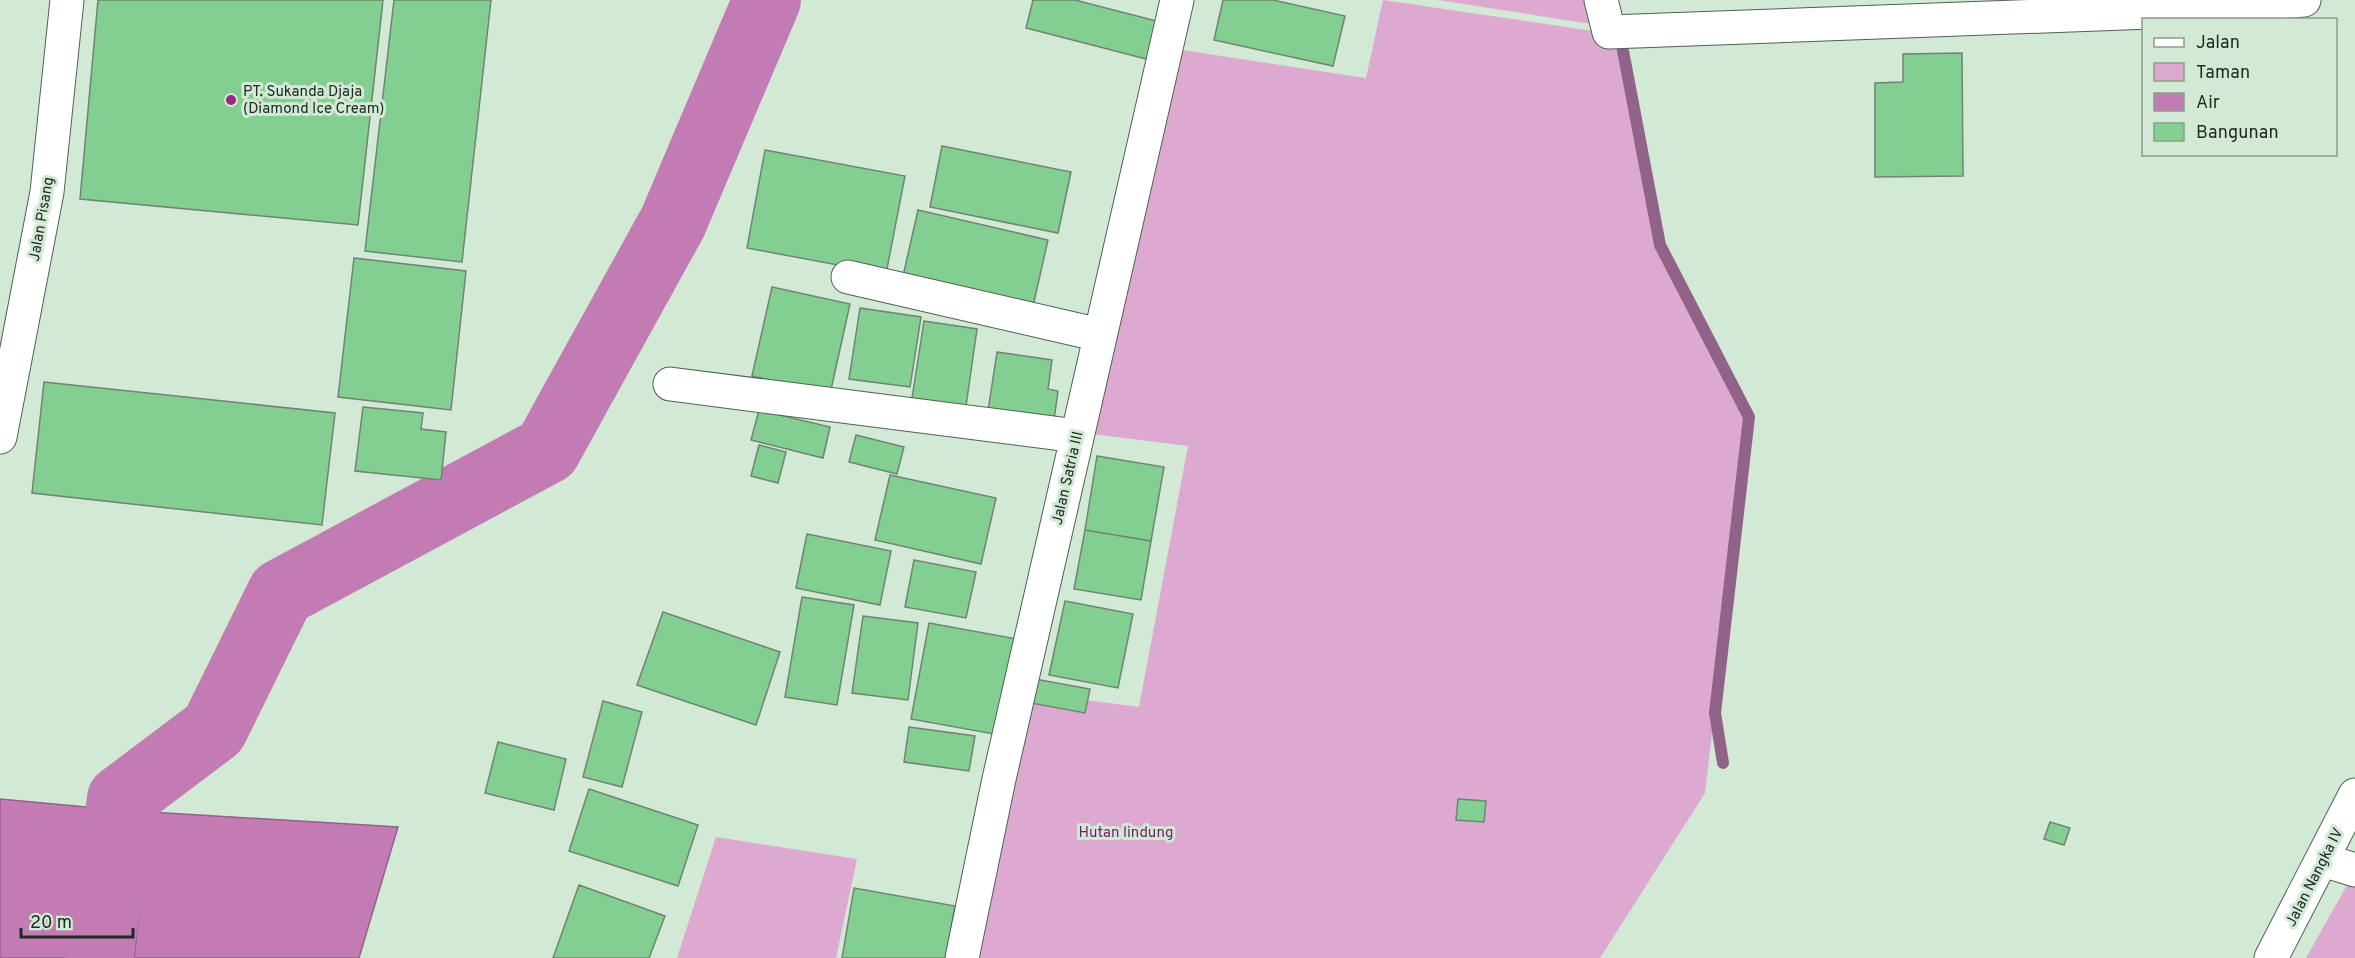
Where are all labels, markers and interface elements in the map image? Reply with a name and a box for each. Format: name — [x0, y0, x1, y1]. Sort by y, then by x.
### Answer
legend — [2142, 18, 2337, 156]
text: Jalan — [2196, 32, 2240, 55]
text: Taman — [2196, 62, 2250, 85]
place label: PT. Sukanda Djaja (Diamond Ice Cream) — [243, 83, 384, 119]
text: Air — [2196, 92, 2220, 115]
marker: PT. Sukanda Djaja (Diamond Ice Cream) — [224, 93, 238, 107]
text: Bangunan — [2196, 122, 2279, 145]
street label: Jalan Pisang — [26, 176, 59, 263]
street label: Jalan Satria III — [1048, 430, 1088, 527]
park label: Hutan lindung — [1078, 824, 1174, 843]
street label: Jalan Nangka IV — [2282, 825, 2349, 930]
scale bar — [21, 901, 134, 939]
text: 20 m — [30, 912, 72, 935]

